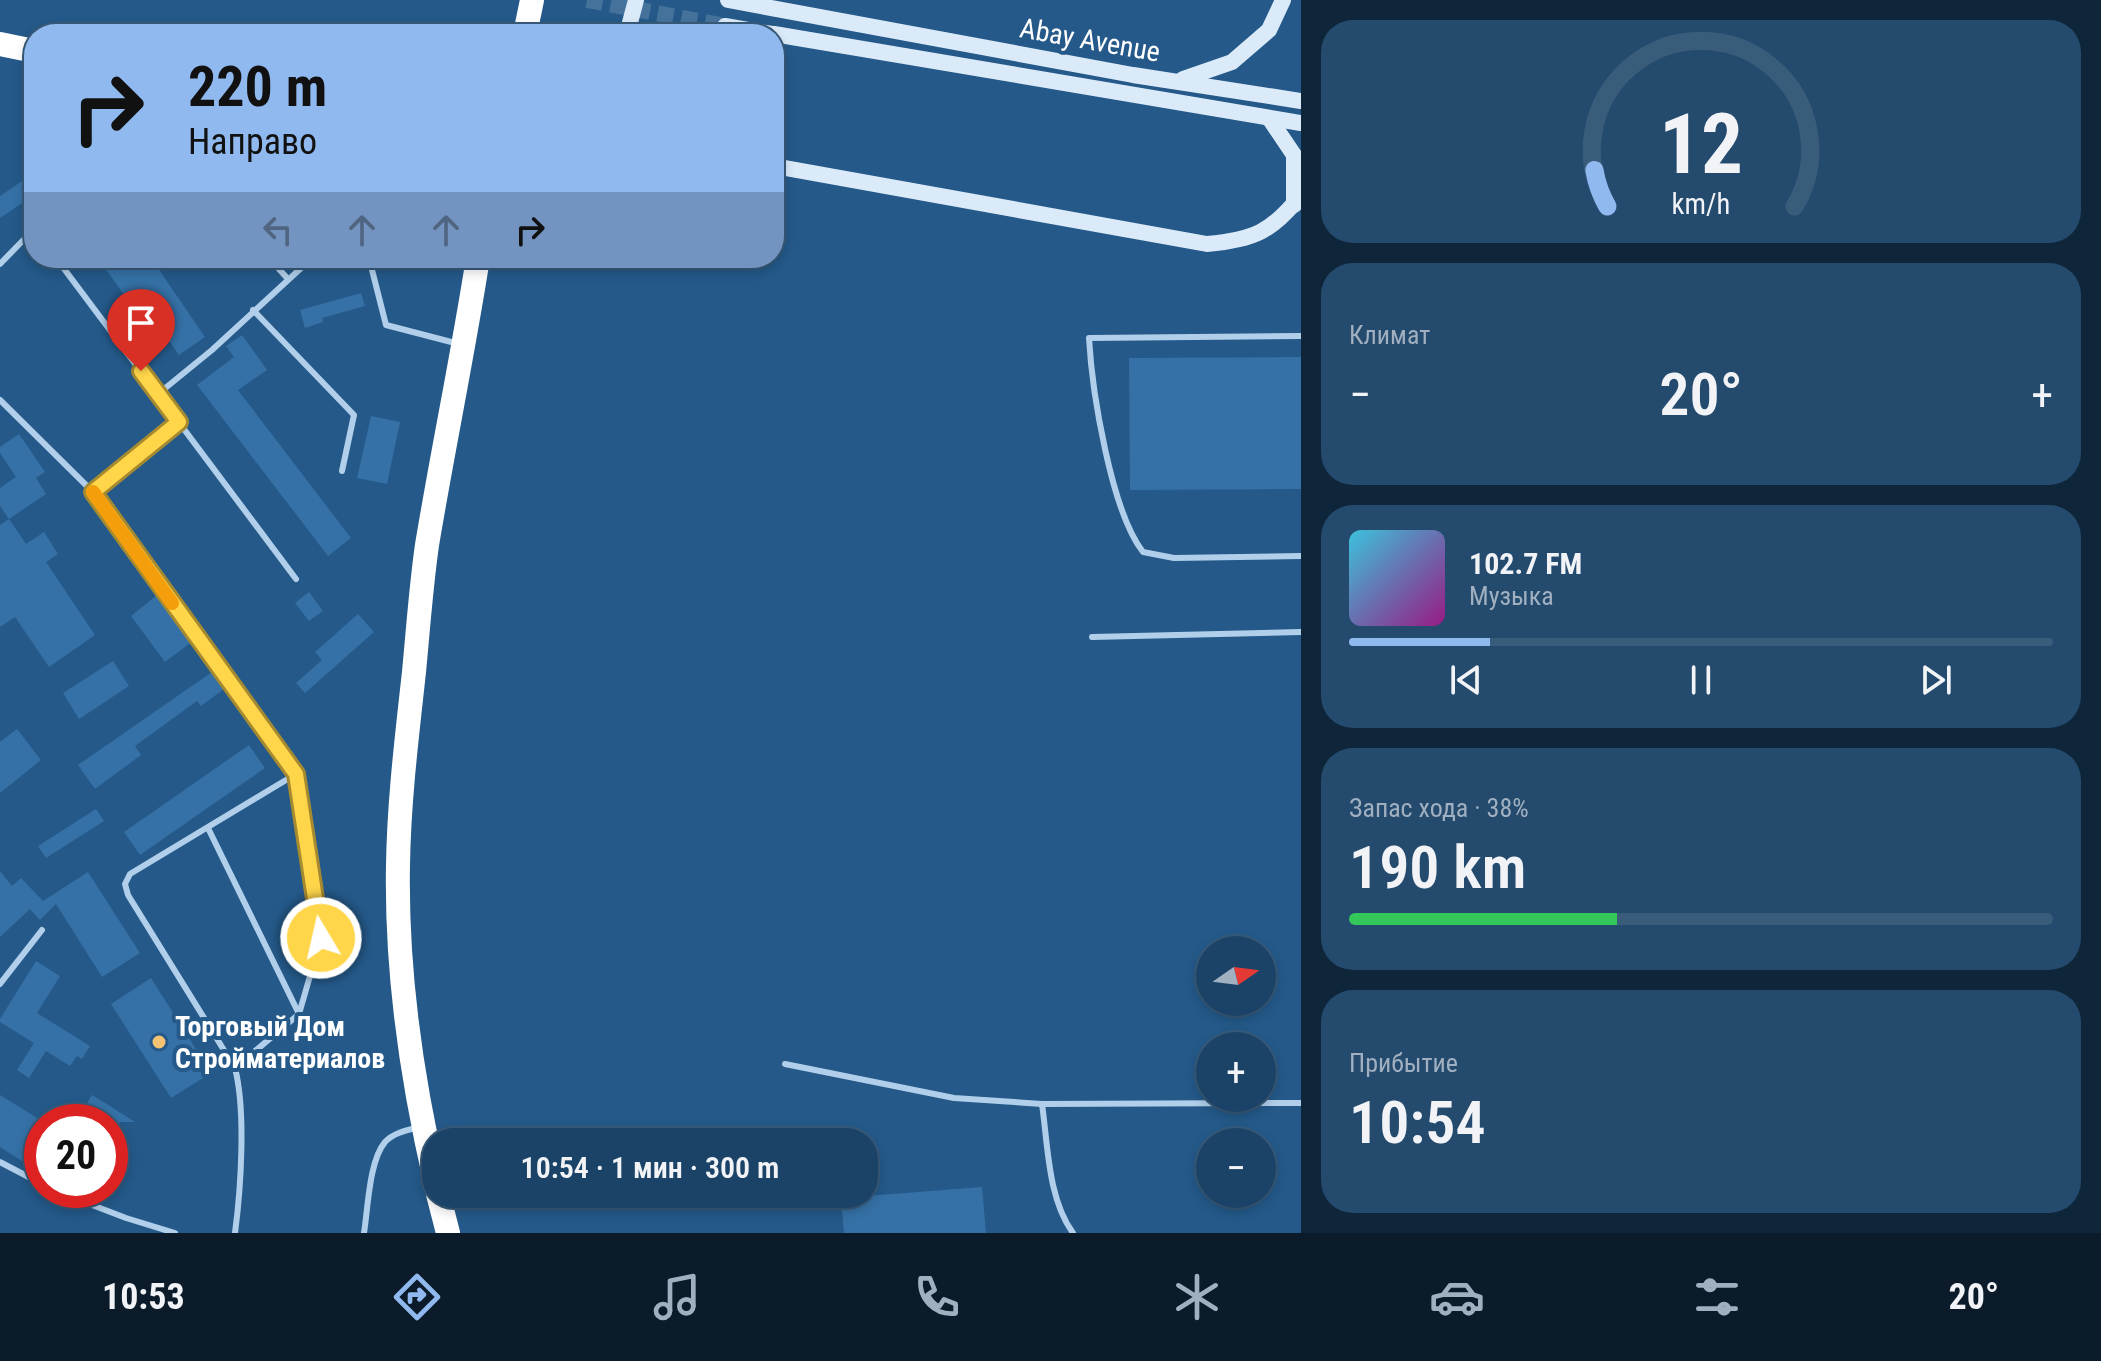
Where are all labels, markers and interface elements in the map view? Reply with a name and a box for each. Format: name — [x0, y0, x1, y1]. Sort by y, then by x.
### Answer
street label: Abay Avenue — [1017, 11, 1163, 69]
text: 220 m — [188, 54, 327, 120]
icon: right — [56, 56, 160, 160]
text: 12 — [1659, 96, 1743, 193]
text: Направо — [188, 121, 317, 163]
text: km/h — [1672, 187, 1730, 221]
icon: left — [256, 208, 300, 252]
icon: ahead — [340, 208, 384, 252]
icon: ahead — [424, 208, 468, 252]
icon: right — [508, 208, 552, 252]
pin — [107, 289, 175, 371]
icon: arrive — [119, 301, 163, 345]
text: Климат — [1349, 320, 1430, 350]
text: 20° — [1659, 359, 1743, 430]
text: − — [1349, 369, 1371, 421]
text: + — [2031, 369, 2053, 421]
text: 102.7 FM — [1469, 546, 1582, 581]
text: Музыка — [1469, 581, 1554, 611]
icon: previous — [1444, 658, 1488, 702]
icon: pause — [1679, 658, 1723, 702]
icon: next — [1914, 658, 1958, 702]
text: Запас хода · 38% — [1349, 793, 1529, 823]
text: 190 km — [1349, 832, 1526, 903]
position arrow — [279, 896, 363, 980]
north arrow — [1196, 936, 1276, 1016]
map controls — [1196, 936, 1276, 1208]
place label: Торговый Дом Стройматериалов — [175, 1010, 385, 1075]
button: + — [1196, 1032, 1276, 1112]
marker: Торговый Дом Стройматериалов — [150, 1033, 168, 1051]
text: Прибытие — [1349, 1048, 1458, 1078]
text: 10:54 — [1349, 1087, 1486, 1158]
speed limit sign: 20 — [24, 1104, 128, 1208]
button: − — [1196, 1128, 1276, 1208]
text: 10:54 · 1 мин · 300 m — [521, 1150, 779, 1185]
icon: directions — [389, 1269, 445, 1325]
icon: music — [649, 1269, 705, 1325]
icon: phone — [909, 1269, 965, 1325]
icon: climate — [1169, 1269, 1225, 1325]
icon: car — [1429, 1269, 1485, 1325]
icon: filters — [1689, 1269, 1745, 1325]
text: 10:53 — [102, 1276, 185, 1318]
text: 20° — [1949, 1276, 1999, 1318]

